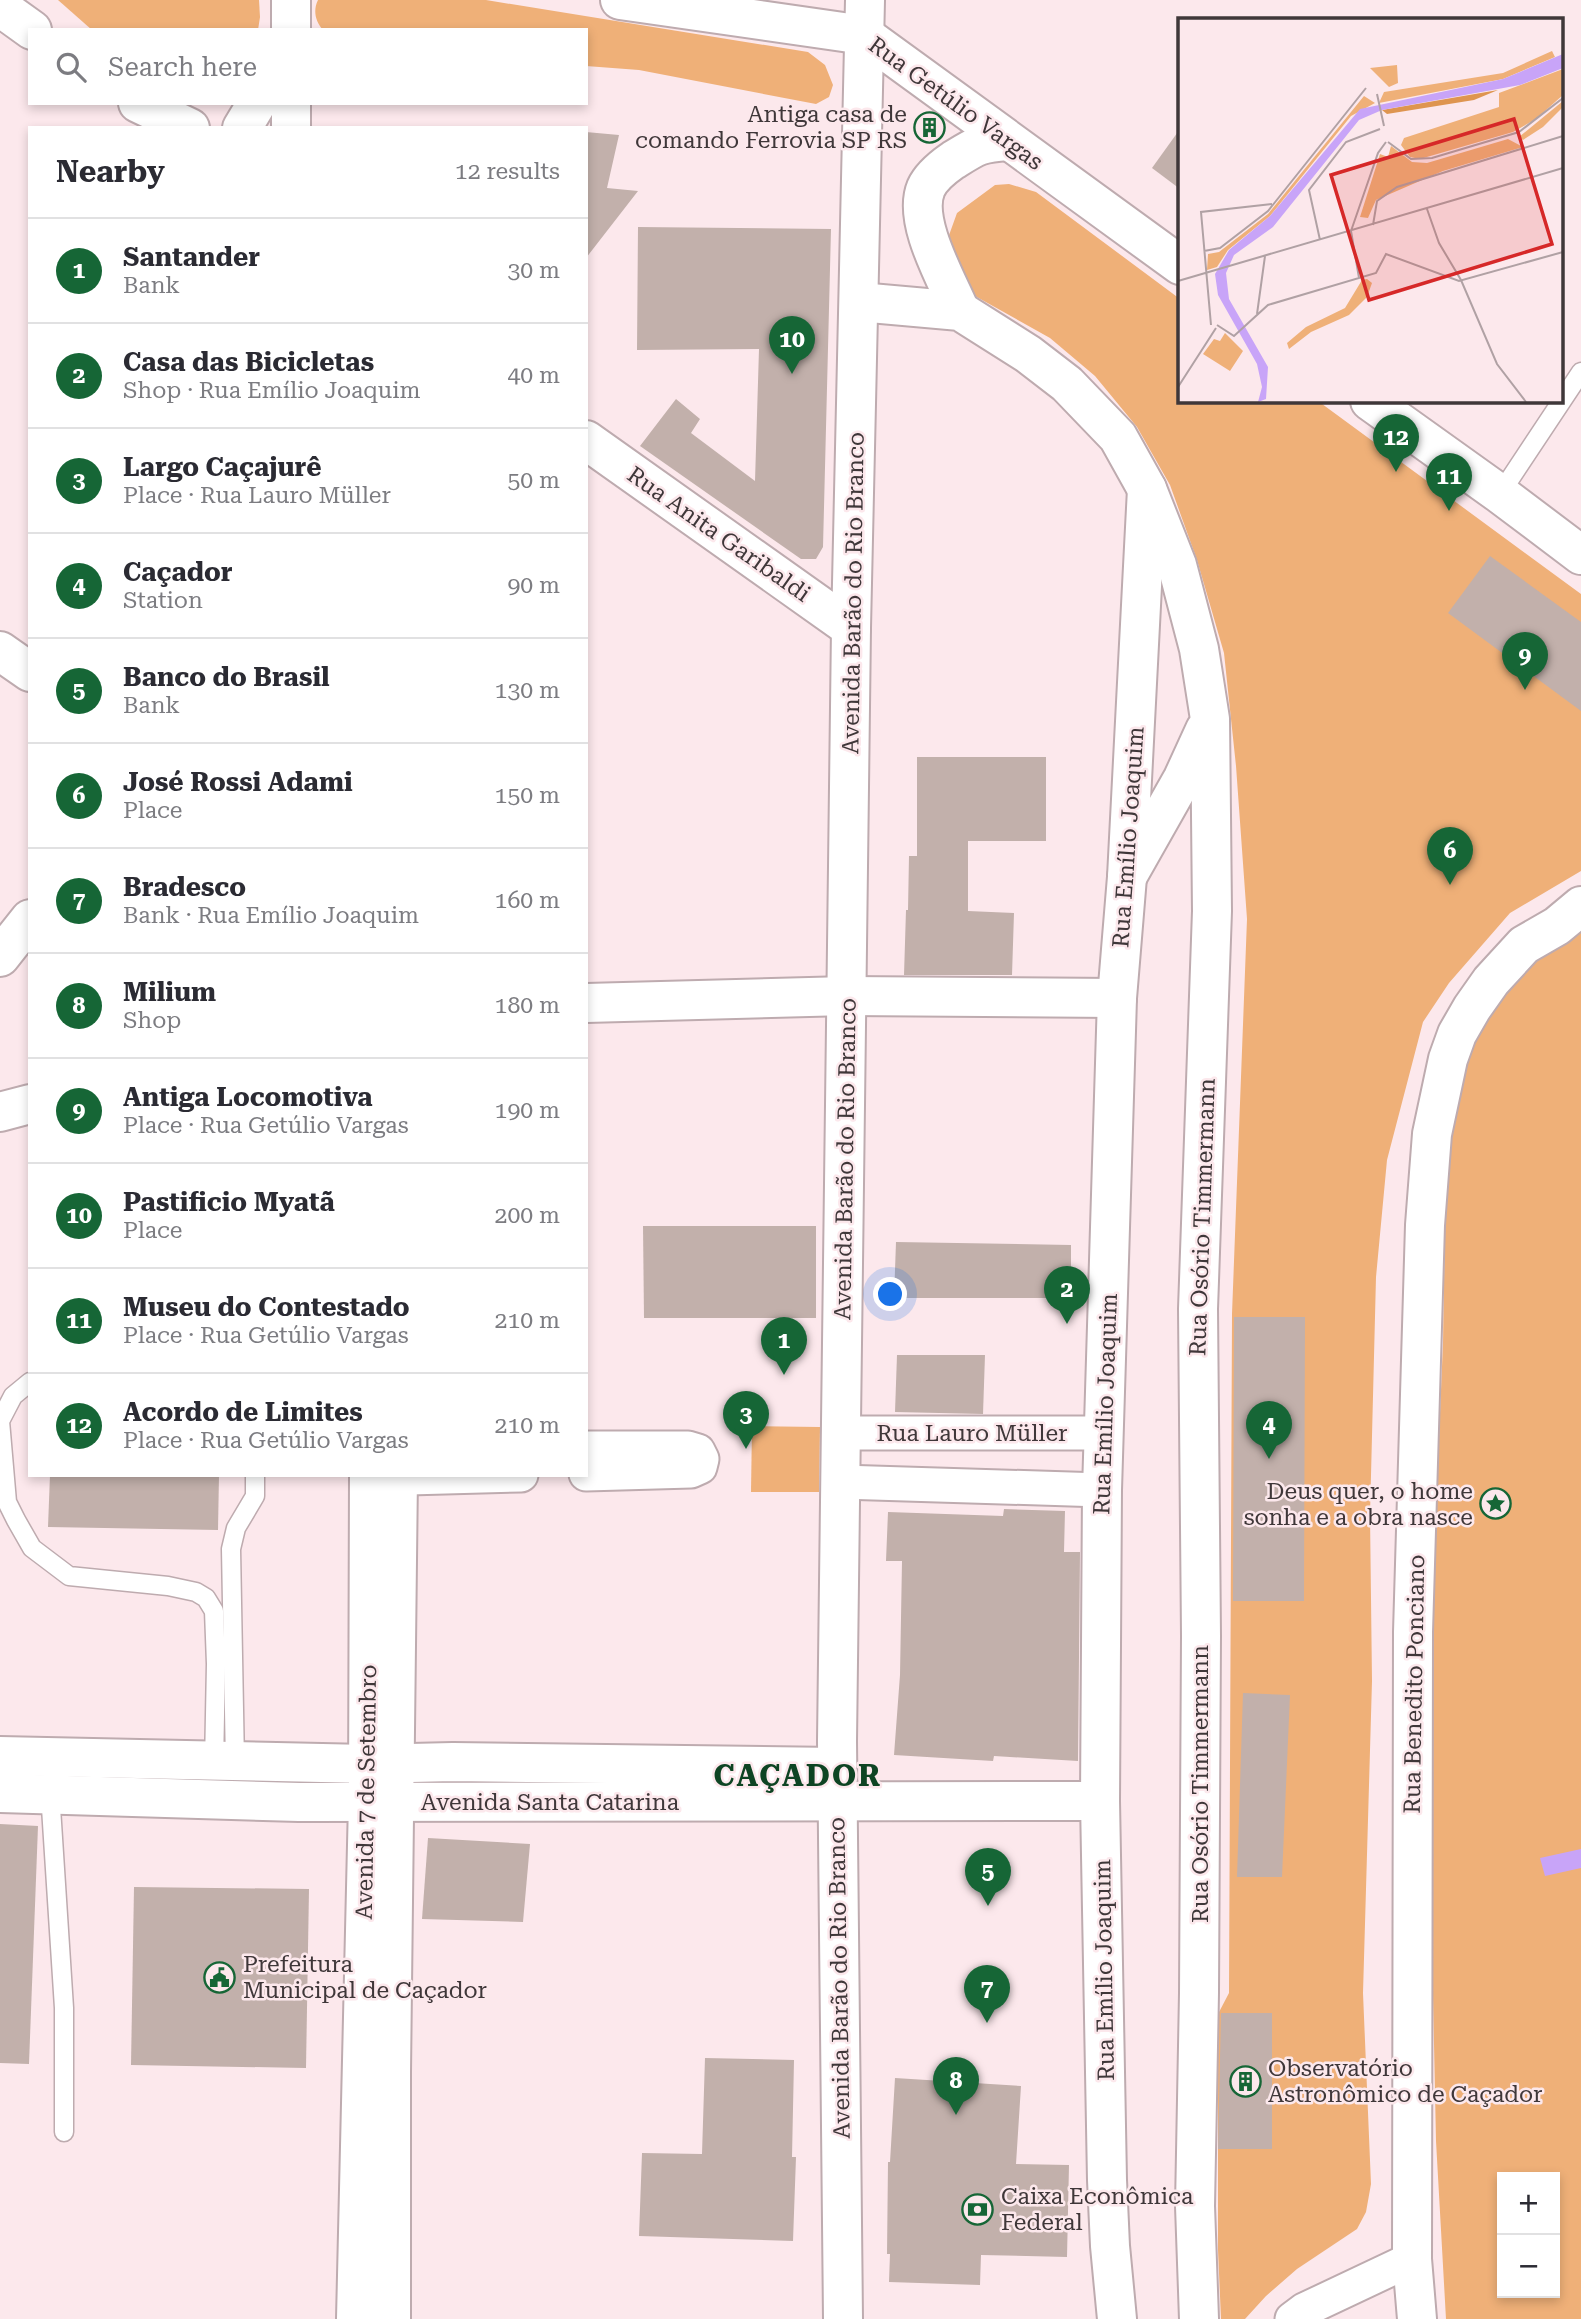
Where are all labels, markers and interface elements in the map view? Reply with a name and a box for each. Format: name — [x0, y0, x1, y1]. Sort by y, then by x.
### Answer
inset map — [1178, 18, 1564, 402]
search box — [28, 28, 588, 105]
street label: Rua Getúlio Vargas — [863, 31, 1048, 176]
icon: search — [52, 48, 90, 86]
text: Search here — [108, 52, 257, 82]
place label: Antiga casa de comando Ferrovia SP RS — [635, 101, 907, 154]
building icon: Antiga casa de comando Ferrovia SP RS — [913, 110, 947, 144]
text: Nearby — [56, 154, 165, 189]
text: 12 results — [455, 158, 560, 185]
text: Santander — [123, 242, 260, 272]
text: 1 — [73, 257, 85, 284]
text: 30 m — [507, 257, 560, 284]
text: Bank — [123, 272, 180, 299]
pin: 10 — [769, 316, 815, 374]
text: Casa das Bicicletas — [123, 347, 374, 377]
text: 2 — [73, 362, 85, 389]
text: 40 m — [507, 362, 560, 389]
text: Shop · Rua Emílio Joaquim — [123, 377, 420, 404]
pin: 12 — [1373, 414, 1419, 472]
street label: Avenida Barão do Rio Branco — [837, 432, 870, 754]
text: Largo Caçajurê — [123, 452, 322, 482]
pin: 11 — [1426, 453, 1472, 511]
street label: Rua Anita Garibaldi — [622, 461, 815, 608]
text: 3 — [73, 467, 85, 494]
text: 50 m — [507, 467, 560, 494]
text: Place · Rua Lauro Müller — [123, 482, 391, 509]
text: Caçador — [123, 557, 233, 587]
text: 4 — [73, 572, 85, 599]
text: 90 m — [507, 572, 560, 599]
text: Station — [123, 587, 203, 614]
pin: 9 — [1502, 632, 1548, 690]
text: Banco do Brasil — [123, 662, 330, 692]
text: 5 — [73, 677, 85, 704]
text: 130 m — [495, 677, 560, 704]
text: Bank — [123, 692, 180, 719]
street label: Rua Emílio Joaquim — [1107, 726, 1150, 949]
text: José Rossi Adami — [123, 767, 353, 797]
text: 6 — [73, 782, 85, 809]
text: 150 m — [495, 782, 560, 809]
text: Place — [123, 797, 182, 824]
pin: 6 — [1427, 827, 1473, 885]
text: Bradesco — [123, 872, 246, 902]
text: 7 — [73, 887, 85, 914]
text: 160 m — [495, 887, 560, 914]
text: Bank · Rua Emílio Joaquim — [123, 902, 419, 929]
text: Milium — [123, 977, 216, 1007]
text: 8 — [73, 992, 85, 1019]
text: 180 m — [495, 992, 560, 1019]
street label: Avenida Barão do Rio Branco — [829, 998, 862, 1320]
text: Shop — [123, 1007, 181, 1034]
street label: Rua Osório Timmermann — [1184, 1077, 1221, 1356]
text: Antiga Locomotiva — [123, 1082, 373, 1112]
text: 9 — [73, 1097, 85, 1124]
text: 190 m — [495, 1097, 560, 1124]
text: Place · Rua Getúlio Vargas — [123, 1112, 409, 1139]
text: Pastificio Myatã — [123, 1187, 335, 1217]
text: 10 — [66, 1202, 92, 1229]
text: 200 m — [495, 1202, 560, 1229]
text: Place — [123, 1217, 182, 1244]
pin: 2 — [1044, 1266, 1090, 1324]
your location — [873, 1277, 907, 1311]
text: Museu do Contestado — [123, 1292, 410, 1322]
street label: Rua Emílio Joaquim — [1088, 1293, 1123, 1515]
text: 11 — [66, 1307, 92, 1334]
text: 210 m — [495, 1307, 560, 1334]
pin: 1 — [761, 1317, 807, 1375]
text: Place · Rua Getúlio Vargas — [123, 1322, 409, 1349]
pin: 3 — [723, 1391, 769, 1449]
text: Acordo de Limites — [123, 1397, 363, 1427]
pin: 4 — [1246, 1401, 1292, 1459]
text: 12 — [66, 1412, 92, 1439]
text: 210 m — [495, 1412, 560, 1439]
street label: Rua Lauro Müller — [877, 1420, 1067, 1447]
text: Place · Rua Getúlio Vargas — [123, 1427, 409, 1454]
place label: Deus quer, o home sonha e a obra nasce — [1244, 1478, 1473, 1531]
place icon: Deus quer, o home sonha e a obra nasce — [1479, 1487, 1513, 1521]
street label: Rua Benedito Ponciano — [1399, 1554, 1430, 1814]
street label: Rua Osório Timmermann — [1187, 1645, 1214, 1923]
street label: Avenida 7 de Setembro — [351, 1664, 382, 1920]
district label: CAÇADOR — [714, 1758, 882, 1793]
street label: Avenida Santa Catarina — [421, 1789, 680, 1816]
street label: Avenida Barão do Rio Branco — [823, 1817, 856, 2139]
pin: 5 — [965, 1848, 1011, 1906]
street label: Rua Emílio Joaquim — [1089, 1859, 1120, 2081]
place label: Prefeitura Municipal de Caçador — [243, 1951, 487, 2004]
public building icon: Prefeitura Municipal de Caçador — [203, 1960, 237, 1994]
pin: 7 — [964, 1965, 1010, 2023]
place label: Observatório Astronômico de Caçador — [1268, 2055, 1543, 2108]
pin: 8 — [933, 2057, 979, 2115]
building icon: Observatório Astronômico de Caçador — [1228, 2064, 1262, 2098]
map controls — [1497, 2172, 1560, 2298]
button: + — [1497, 2172, 1560, 2235]
place label: Caixa Econômica Federal — [1001, 2183, 1194, 2236]
bank icon: Caixa Econômica Federal — [961, 2192, 995, 2226]
button: − — [1497, 2235, 1560, 2298]

